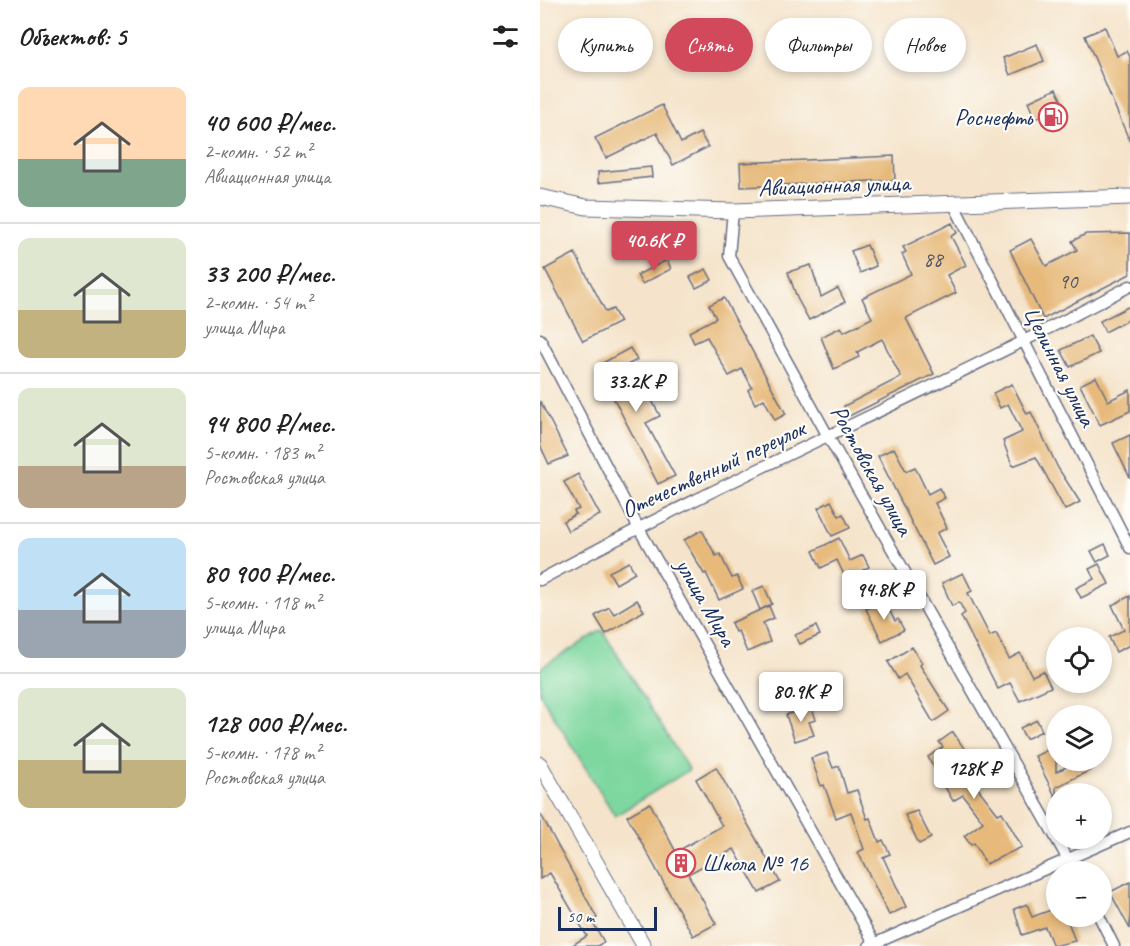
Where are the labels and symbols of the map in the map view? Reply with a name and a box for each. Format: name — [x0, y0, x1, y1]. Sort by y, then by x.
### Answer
fuel station icon: Роснефть — [1037, 101, 1069, 133]
place label: Роснефть — [954, 102, 1034, 132]
street label: Авиационная улица — [758, 167, 912, 203]
pin: 40.6K ₽ — [599, 221, 709, 272]
house number: 88 — [924, 246, 945, 272]
house number: 90 — [1059, 268, 1079, 294]
street label: Целинная улица — [1017, 301, 1104, 433]
pin: 33.2K ₽ — [581, 362, 691, 413]
street label: Ростовская улица — [824, 399, 921, 542]
street label: Отечественный переулок — [616, 412, 812, 525]
street label: улица Мира — [668, 551, 744, 652]
pin: 94.8K ₽ — [829, 570, 939, 621]
pin: 80.9K ₽ — [746, 672, 856, 723]
pin: 128K ₽ — [925, 749, 1023, 800]
building icon: Школа № 16 — [665, 847, 697, 879]
place label: Школа № 16 — [702, 848, 809, 878]
scale bar — [558, 904, 657, 932]

